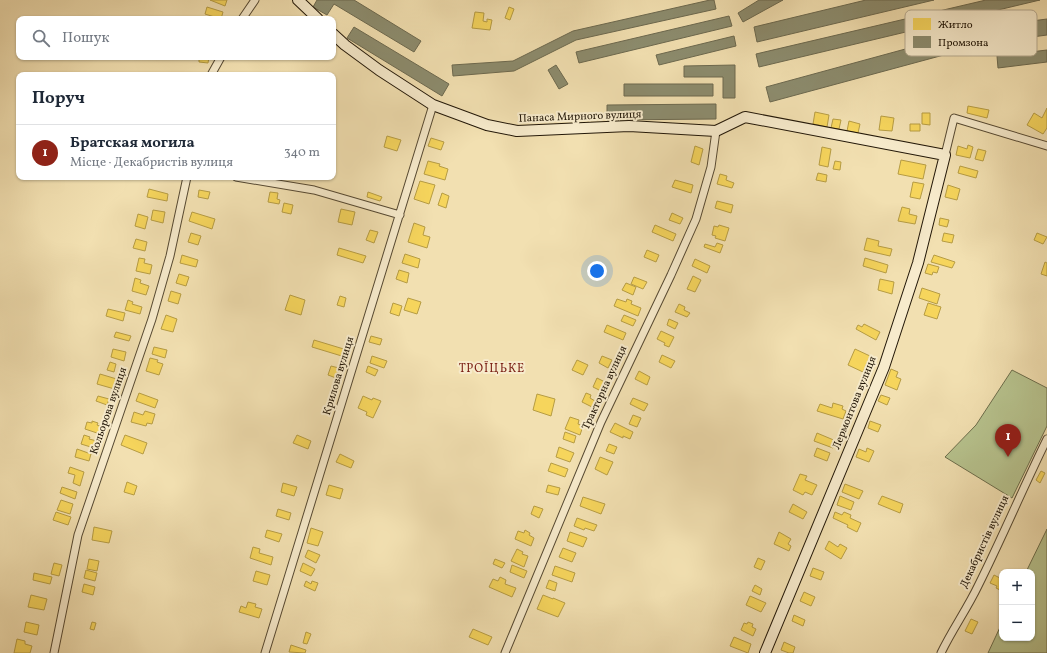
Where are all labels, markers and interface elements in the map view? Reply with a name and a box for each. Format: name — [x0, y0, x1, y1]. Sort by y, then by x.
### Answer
legend — [905, 10, 1037, 56]
search box — [16, 16, 336, 60]
text: Житло — [938, 18, 973, 33]
icon: search — [30, 27, 52, 49]
text: Пошук — [62, 28, 110, 49]
text: Промзона — [938, 36, 989, 51]
text: Поруч — [32, 87, 85, 110]
street label: Панаса Мирного вулиця — [518, 107, 642, 127]
text: Братская могила — [70, 133, 195, 154]
text: 1 — [42, 144, 48, 162]
text: 340 m — [284, 144, 320, 162]
text: Місце · Декабристів вулиця — [70, 154, 233, 172]
your location — [587, 261, 607, 281]
street label: Крилова вулиця — [320, 335, 358, 417]
street label: Тракторна вулиця — [579, 343, 631, 433]
street label: Лермонтова вулиця — [829, 354, 881, 452]
district label: ТРОЇЦЬКЕ — [459, 360, 525, 377]
street label: Кольорова вулиця — [87, 365, 131, 457]
pin: 1 — [995, 424, 1021, 457]
street label: Декабристів вулиця — [957, 493, 1013, 591]
map controls — [999, 569, 1035, 641]
button: + — [999, 569, 1035, 605]
button: − — [999, 605, 1035, 641]

